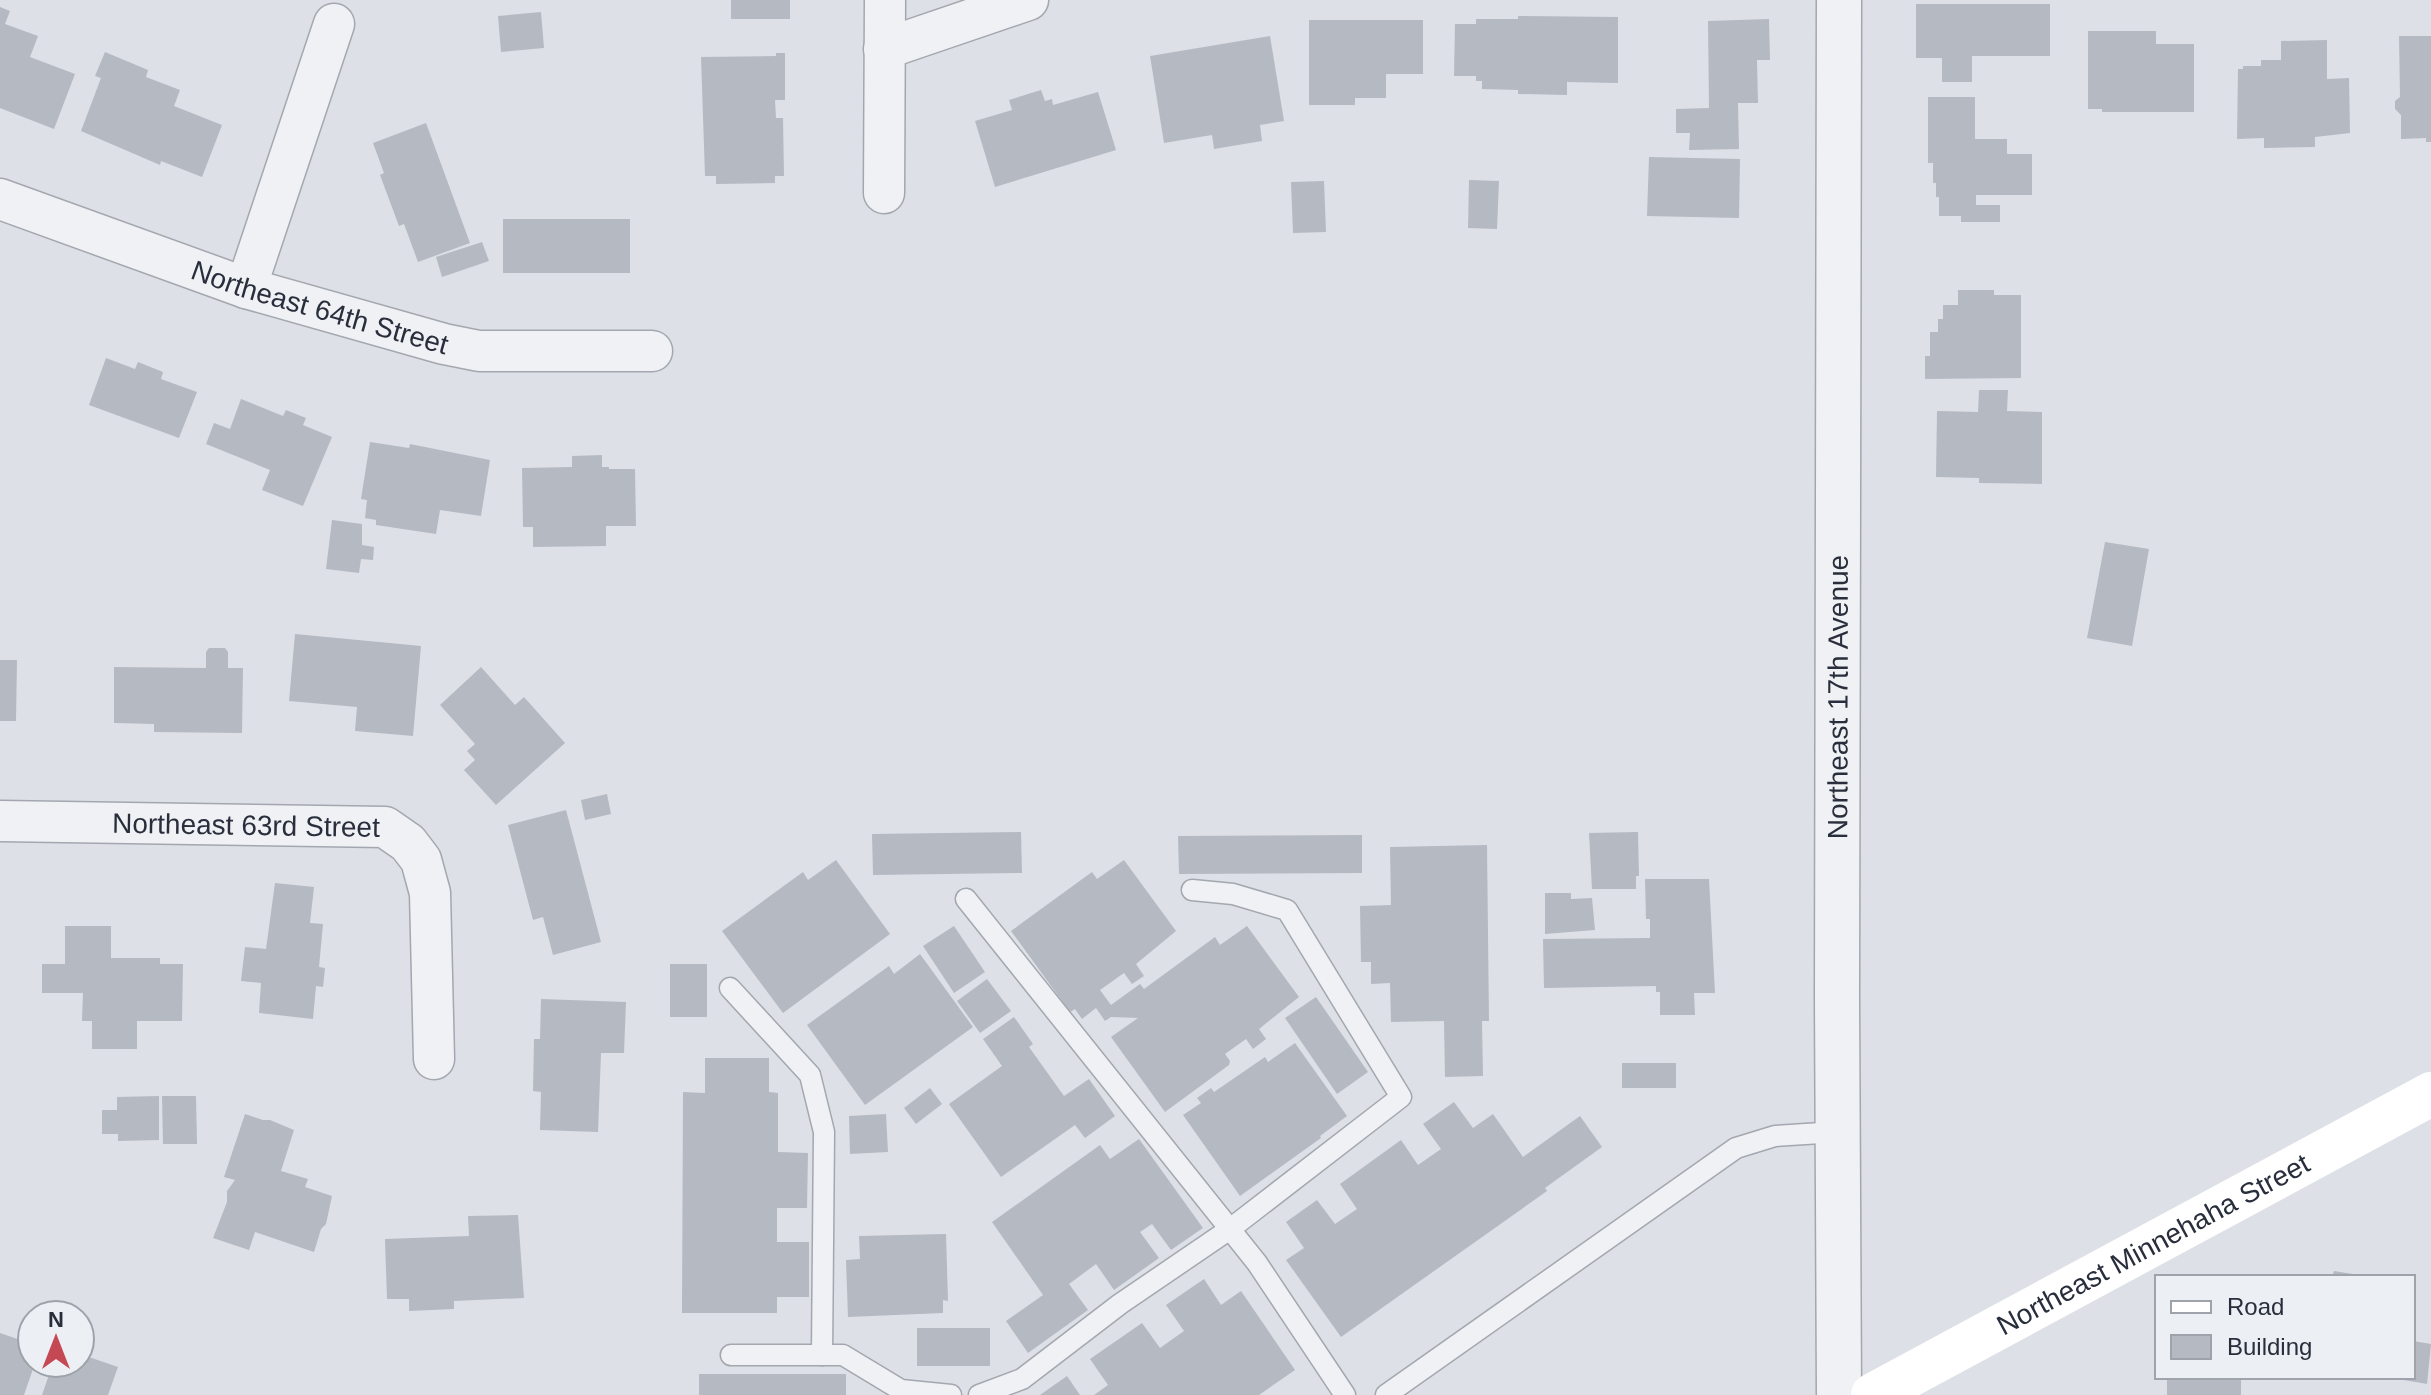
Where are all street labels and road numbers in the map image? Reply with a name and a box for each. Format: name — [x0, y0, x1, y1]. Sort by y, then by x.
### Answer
street label: Northeast 64th Street — [187, 255, 452, 360]
street label: Northeast 17th Avenue — [1822, 555, 1854, 839]
street label: Northeast 63rd Street — [112, 808, 380, 843]
street label: Northeast Minnehaha Street — [1992, 1148, 2315, 1341]

